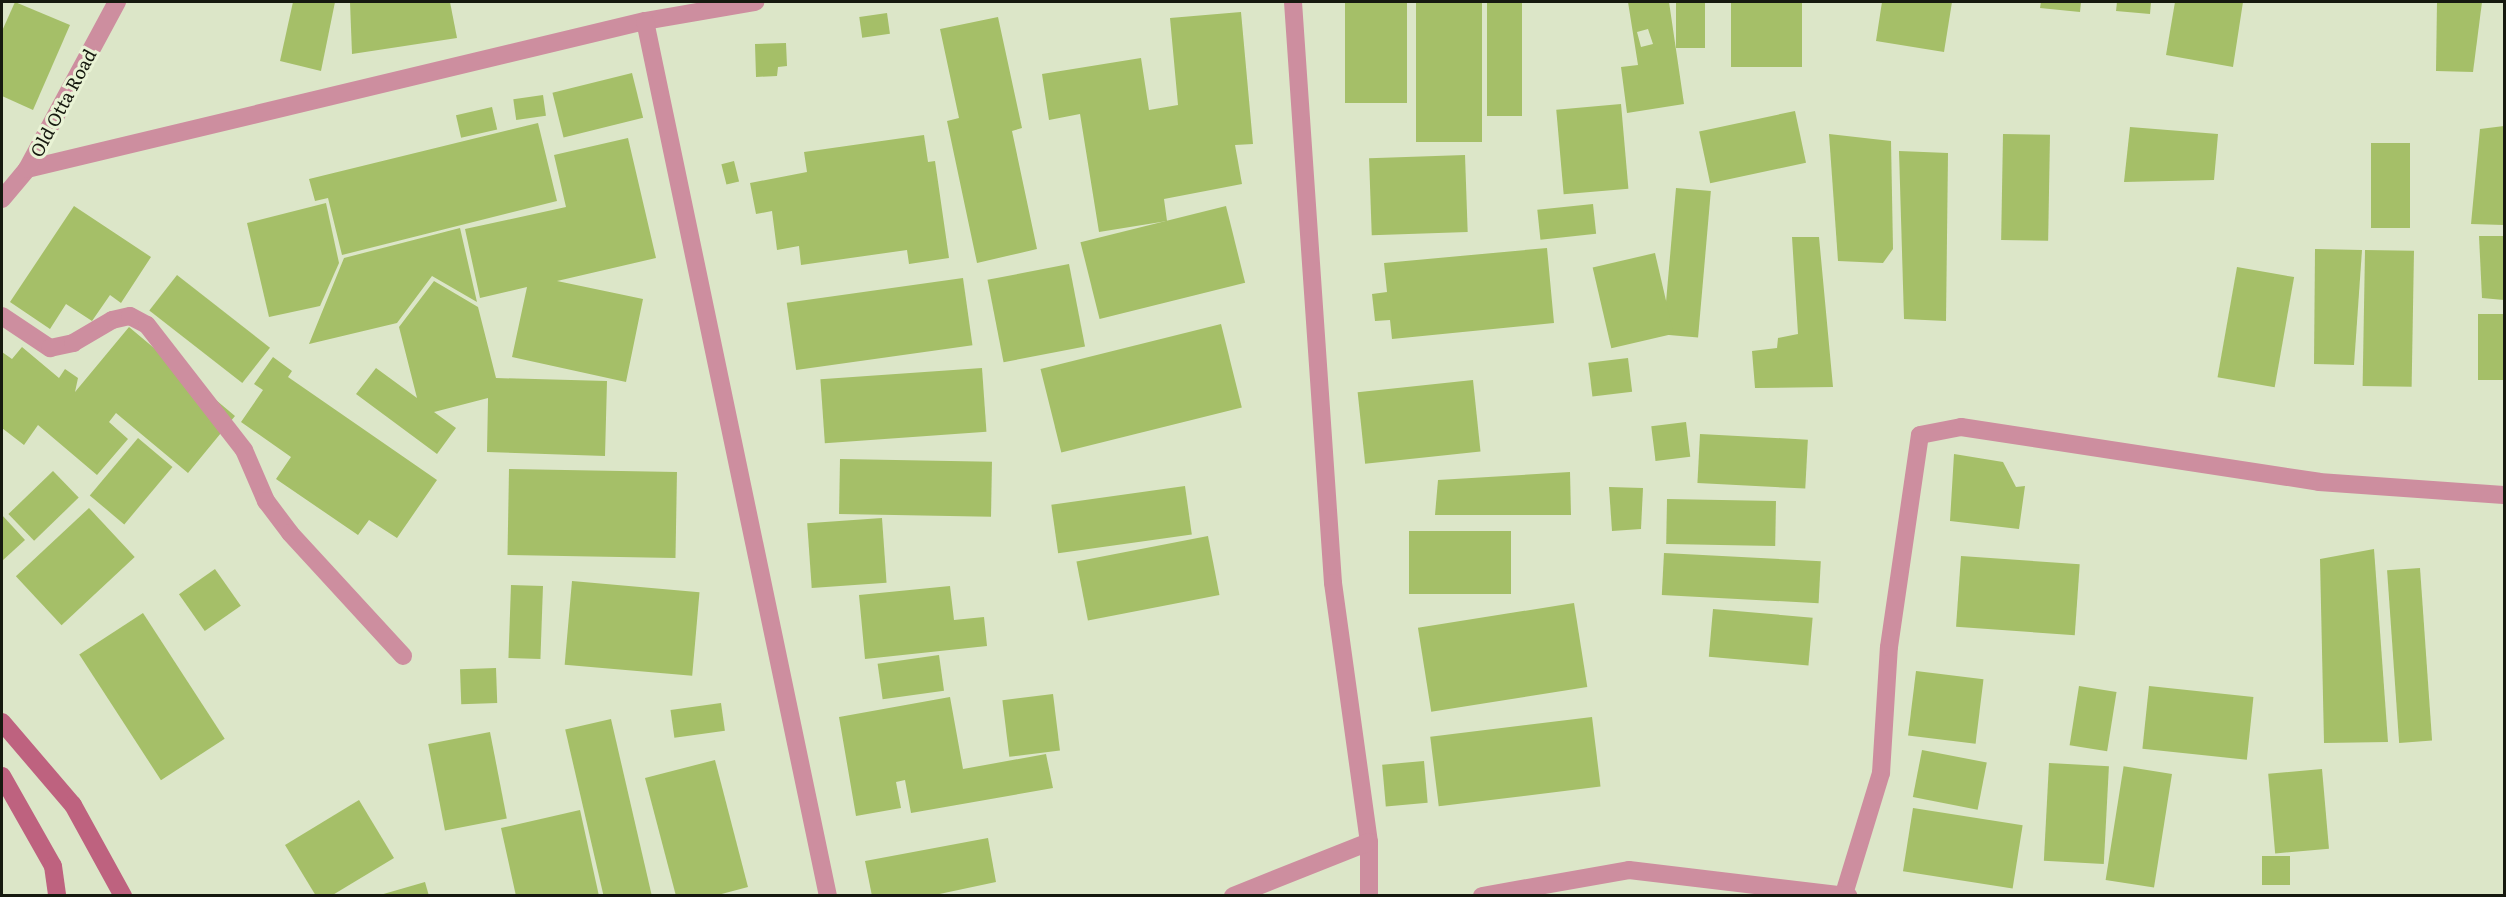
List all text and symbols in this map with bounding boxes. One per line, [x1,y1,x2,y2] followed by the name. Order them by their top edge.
[26,45,100,161] street label: Old Otta Road

